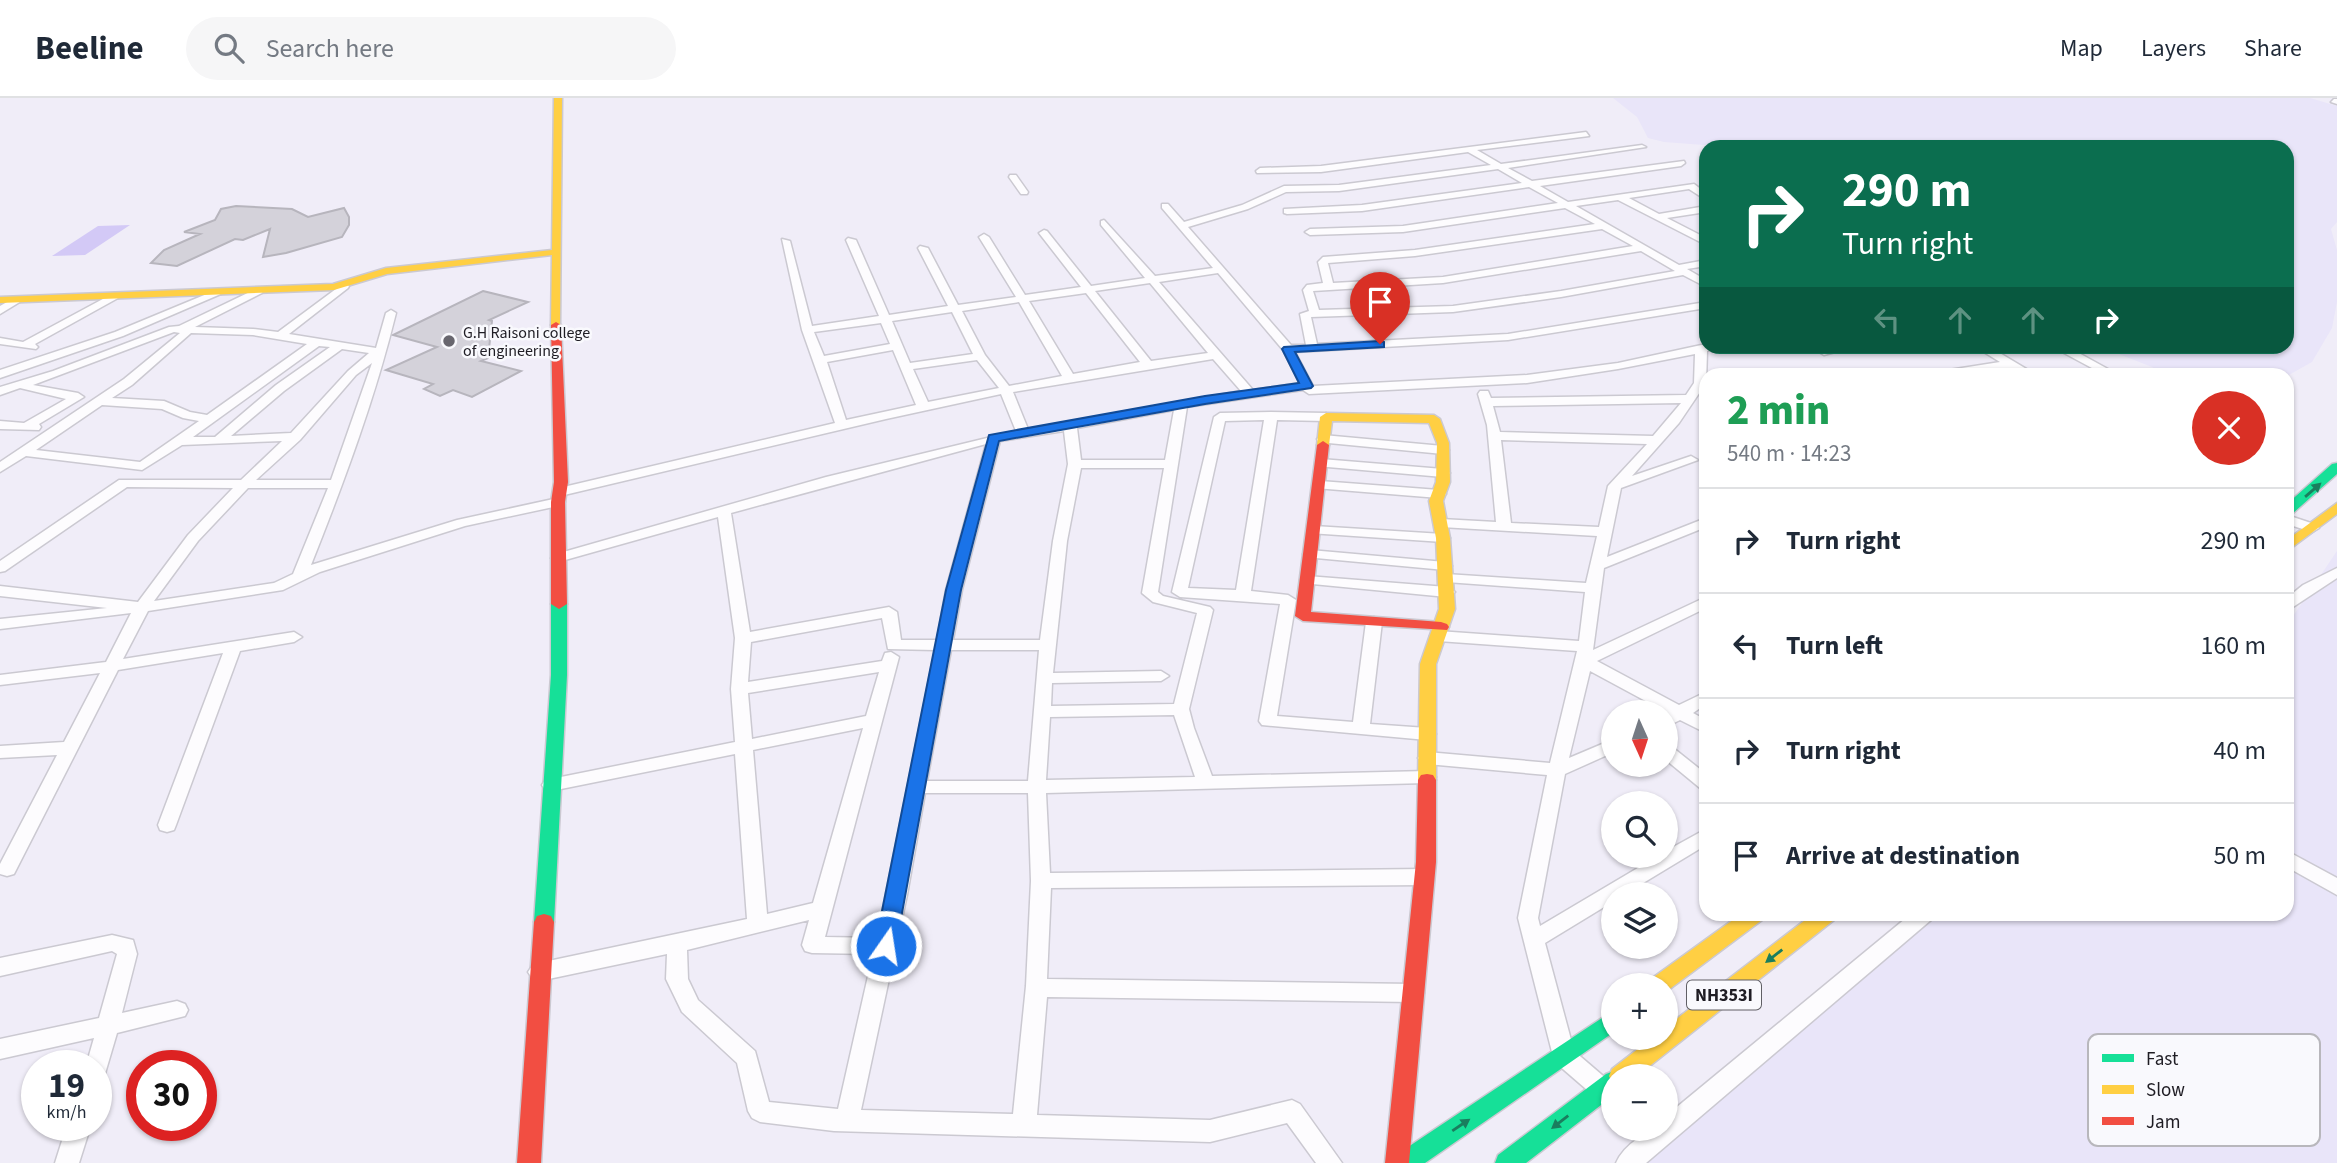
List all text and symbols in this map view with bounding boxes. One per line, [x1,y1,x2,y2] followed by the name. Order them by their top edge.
[186,17,676,80] search box
[35,25,144,72] text: Beeline
[210,29,248,67] icon: search
[266,30,394,67] text: Search here
[2060,31,2103,66] text: Map
[2141,31,2206,66] text: Layers
[2244,31,2302,66] text: Share
[1842,156,1971,226] text: 290 m
[1727,168,1818,259] icon: right
[1842,221,1973,267] text: Turn right
[1350,272,1410,344] pin
[1361,283,1399,321] icon: arrive
[1868,301,1906,339] icon: left
[1941,301,1979,339] icon: ahead
[2014,301,2052,339] icon: ahead
[2087,301,2125,339] icon: right
[463,322,590,362] place label: G.H Raisoni college of engineering
[441,333,457,349] marker: G.H Raisoni college of engineering
[1727,381,1830,441] text: 2 min
[2192,391,2266,465] button: close
[1727,437,1851,470] text: 540 m · 14:23
[2304,482,2322,498] one-way arrow
[1727,522,1765,560] icon: right
[1786,522,1901,559] text: Turn right
[2200,522,2266,559] text: 290 m
[1727,627,1765,665] icon: left
[1786,627,1883,664] text: Turn left
[2200,627,2266,664] text: 160 m
[1601,700,1678,777] north arrow
[1601,700,1678,1141] map controls
[1727,732,1765,770] icon: right
[1786,732,1901,769] text: Turn right
[2213,732,2266,769] text: 40 m
[1601,791,1678,868] button: search
[1727,837,1765,875] icon: arrive
[1786,837,2020,874] text: Arrive at destination
[2213,837,2266,874] text: 50 m
[1601,882,1678,959] button: layers
[849,909,923,983] position arrow
[1765,948,1783,963] one-way arrow
[1601,973,1678,1050] button: +
[1687,980,1761,1010] road number: NH353I
[2088,1034,2320,1146] legend
[2146,1046,2179,1073] text: Fast
[126,1050,217,1141] speed limit sign: 30
[48,1061,85,1111] text: 19
[1601,1064,1678,1141] button: −
[2146,1077,2185,1104] text: Slow
[47,1100,86,1125] text: km/h
[2146,1109,2180,1136] text: Jam
[1552,1115,1570,1130] one-way arrow
[1452,1119,1471,1132] one-way arrow

